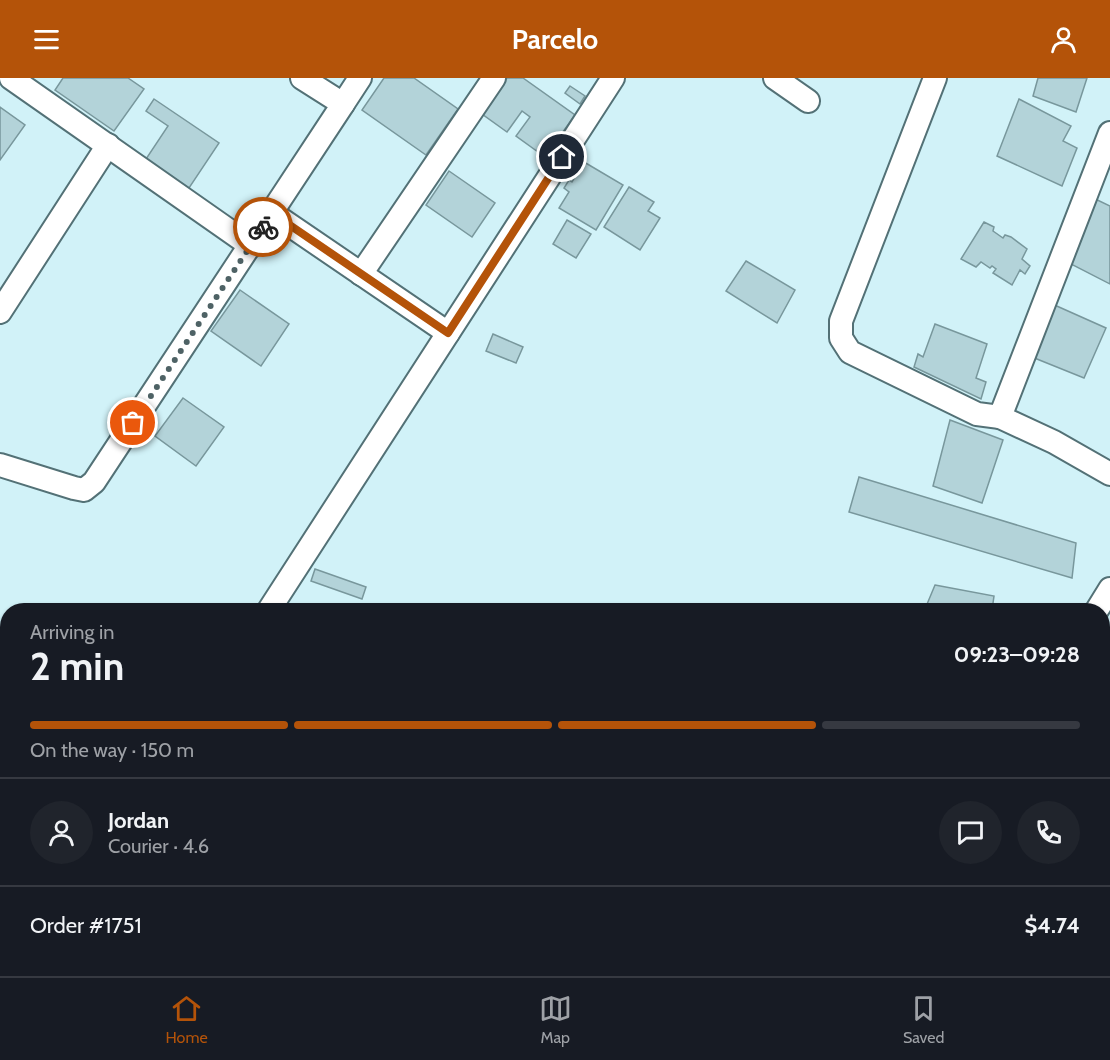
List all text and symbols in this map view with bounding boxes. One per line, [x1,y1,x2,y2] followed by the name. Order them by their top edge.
[30,23,63,56] icon: menu
[512,23,598,56] text: Parcelo
[1047,23,1080,56] icon: person
[536,131,587,182] pin
[545,140,578,173] icon: home
[233,197,293,257] courier
[247,211,280,244] icon: bike
[107,397,158,448] pin
[116,406,149,439] icon: bag
[30,620,114,644] text: Arriving in
[954,641,1080,668] text: 09:23–09:28
[30,642,124,690] text: 2 min
[30,738,194,762] text: On the way · 150 m
[30,801,93,864] button: person
[939,801,1002,864] button: chat
[1017,801,1080,864] button: phone
[108,807,169,834] text: Jordan
[108,834,209,858] text: Courier · 4.6
[30,912,142,939] text: Order #1751
[1025,912,1080,939] text: $4.74
[166,992,208,1047] tab: Home
[539,992,572,1047] tab: Map
[903,992,944,1047] tab: Saved

